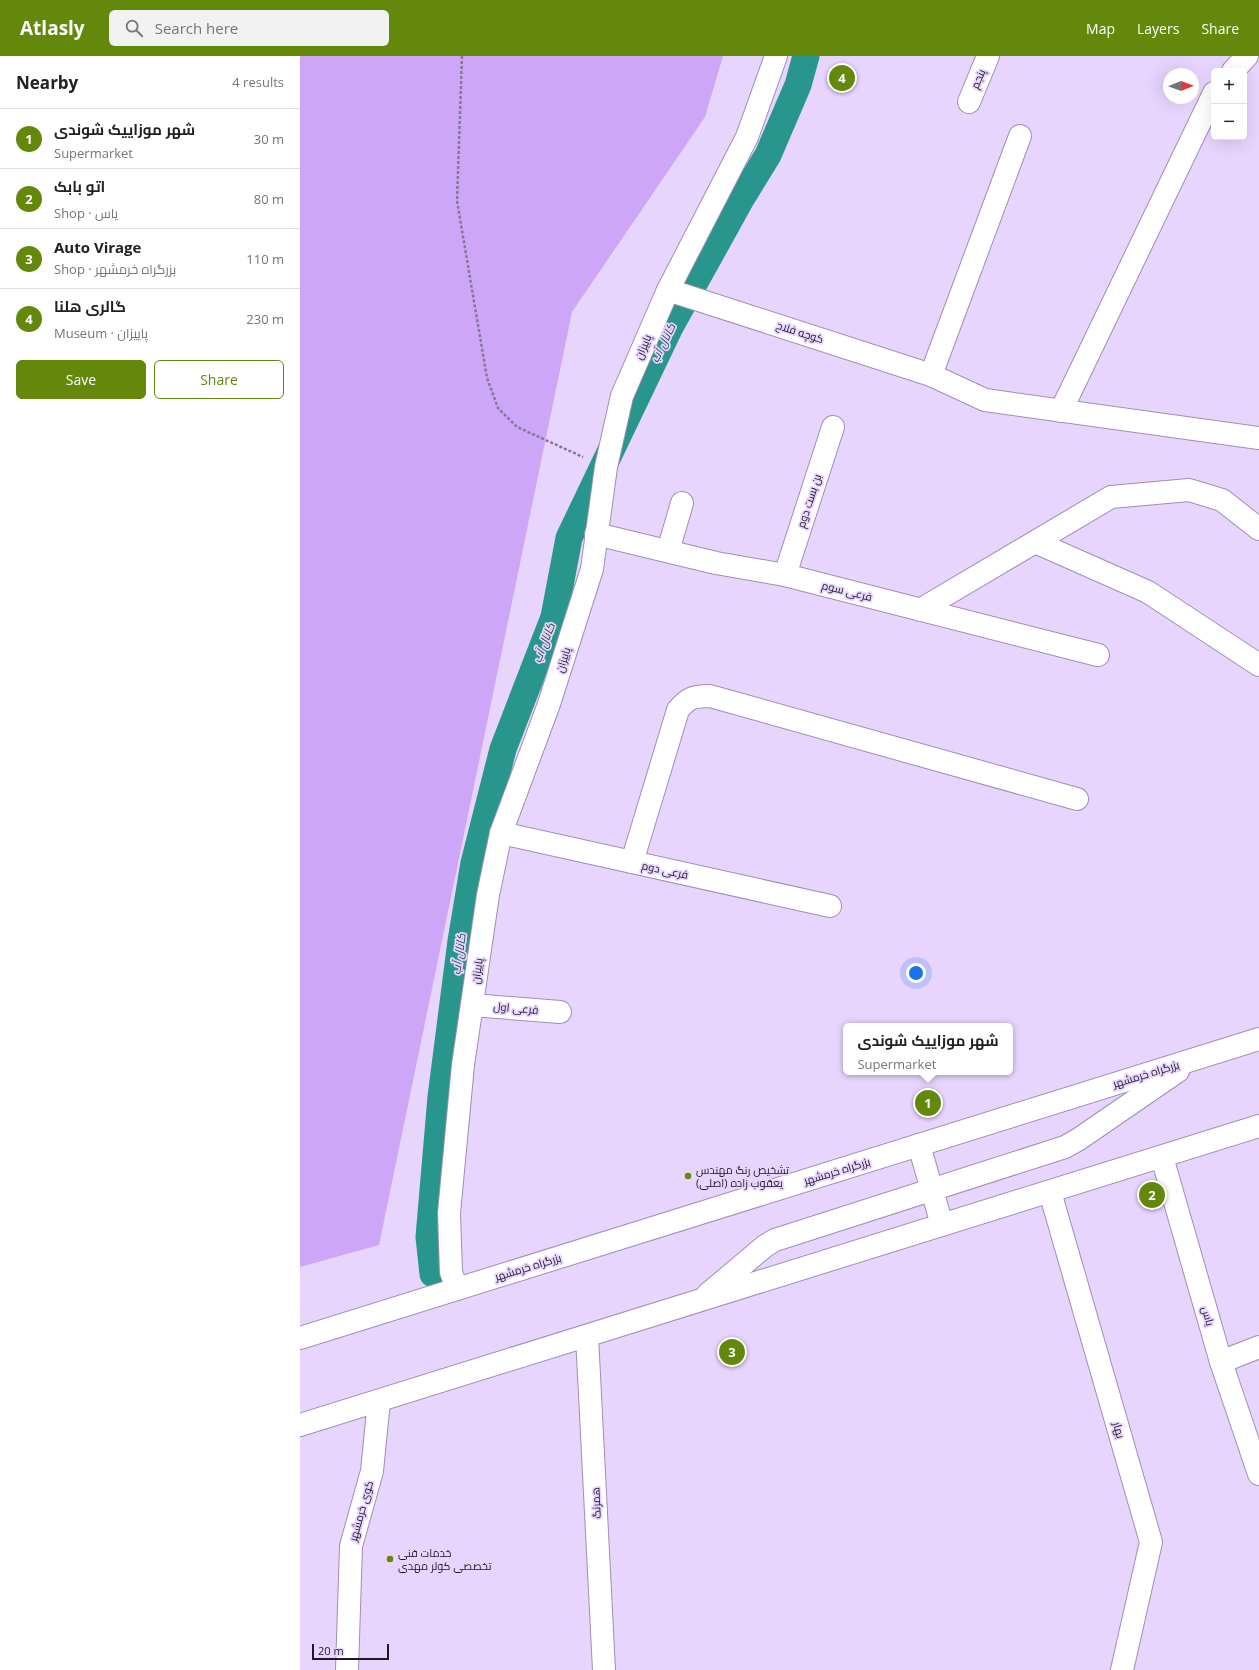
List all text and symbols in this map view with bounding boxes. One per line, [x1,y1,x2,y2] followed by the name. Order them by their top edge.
[109,10,389,46] search box
[20,15,85,41] text: Atlasly
[123,17,145,39] icon: search
[155,18,238,38] text: Search here
[1086,19,1115,38] text: Map
[1137,19,1179,38] text: Layers
[1201,19,1239,38] text: Share
[829,63,855,93] pin: 4
[967,67,989,91] street label: پنجم
[1163,68,1199,104] north arrow
[1211,68,1247,140] map controls
[1211,68,1247,104] button: +
[16,71,78,94] text: Nearby
[232,73,284,91] text: 4 results
[1211,104,1247,140] button: −
[54,119,195,139] text: شهر موزاییک شوندی
[25,130,33,148] text: 1
[254,130,284,148] text: 30 m
[54,144,133,162] text: Supermarket
[54,176,105,196] text: اتو بابک
[25,190,33,208] text: 2
[254,190,284,208] text: 80 m
[54,204,118,222] text: Shop · یاس
[54,237,141,257] text: Auto Virage
[25,250,33,268] text: 3
[246,250,284,268] text: 110 m
[54,260,176,278] text: Shop · بزرگراه خرمشهر
[54,296,126,316] text: گالری هلنا
[25,310,33,328] text: 4
[246,310,284,328] text: 230 m
[774,317,826,347] street label: کوچه فلاح
[646,320,680,365] water label: کانال آب
[54,324,148,342] text: Museum · پاییزان
[631,332,655,362] street label: پاییزان
[16,360,146,399] button: Save
[154,360,284,399] button: Share
[793,472,825,530] street label: بن بست دوم
[820,577,874,605] street label: فرعی سوم
[528,620,559,665] water label: کانال آب
[552,645,574,674] street label: پاییزان
[640,857,690,883] street label: فرعی دوم
[447,932,470,976] water label: کانال آب
[467,957,486,985] street label: پاییزان
[906,963,926,983] your location
[493,998,539,1017] street label: فرعی اول
[843,1023,1013,1075] popup
[857,1030,999,1050] text: شهر موزاییک شوندی
[857,1055,936,1073] text: Supermarket
[1110,1056,1181,1091] street label: بزرگراه خرمشهر
[915,1088,941,1118] pin: 1
[801,1153,872,1188] street label: بزرگراه خرمشهر
[696,1162,789,1190] place label: تشخیص رنگ مهندس یعقوب زاده (اصلی)
[683,1171,693,1181] marker: تشخیص رنگ مهندس یعقوب زاده (اصلی)
[1139,1180,1165,1210] pin: 2
[492,1249,563,1284] street label: بزرگراه خرمشهر
[1199,1304,1218,1327] street label: یاس
[719,1337,745,1367] pin: 3
[1110,1419,1129,1440] street label: بهار
[344,1479,376,1544] street label: کوی خرمشهر
[587,1487,604,1519] street label: همرنگ
[398,1545,491,1573] place label: خدمات فنی تخصصی کولر مهدی
[385,1554,395,1564] marker: خدمات فنی تخصصی کولر مهدی
[312,1642,389,1661] scale bar
[318,1643,344,1658] text: 20 m

